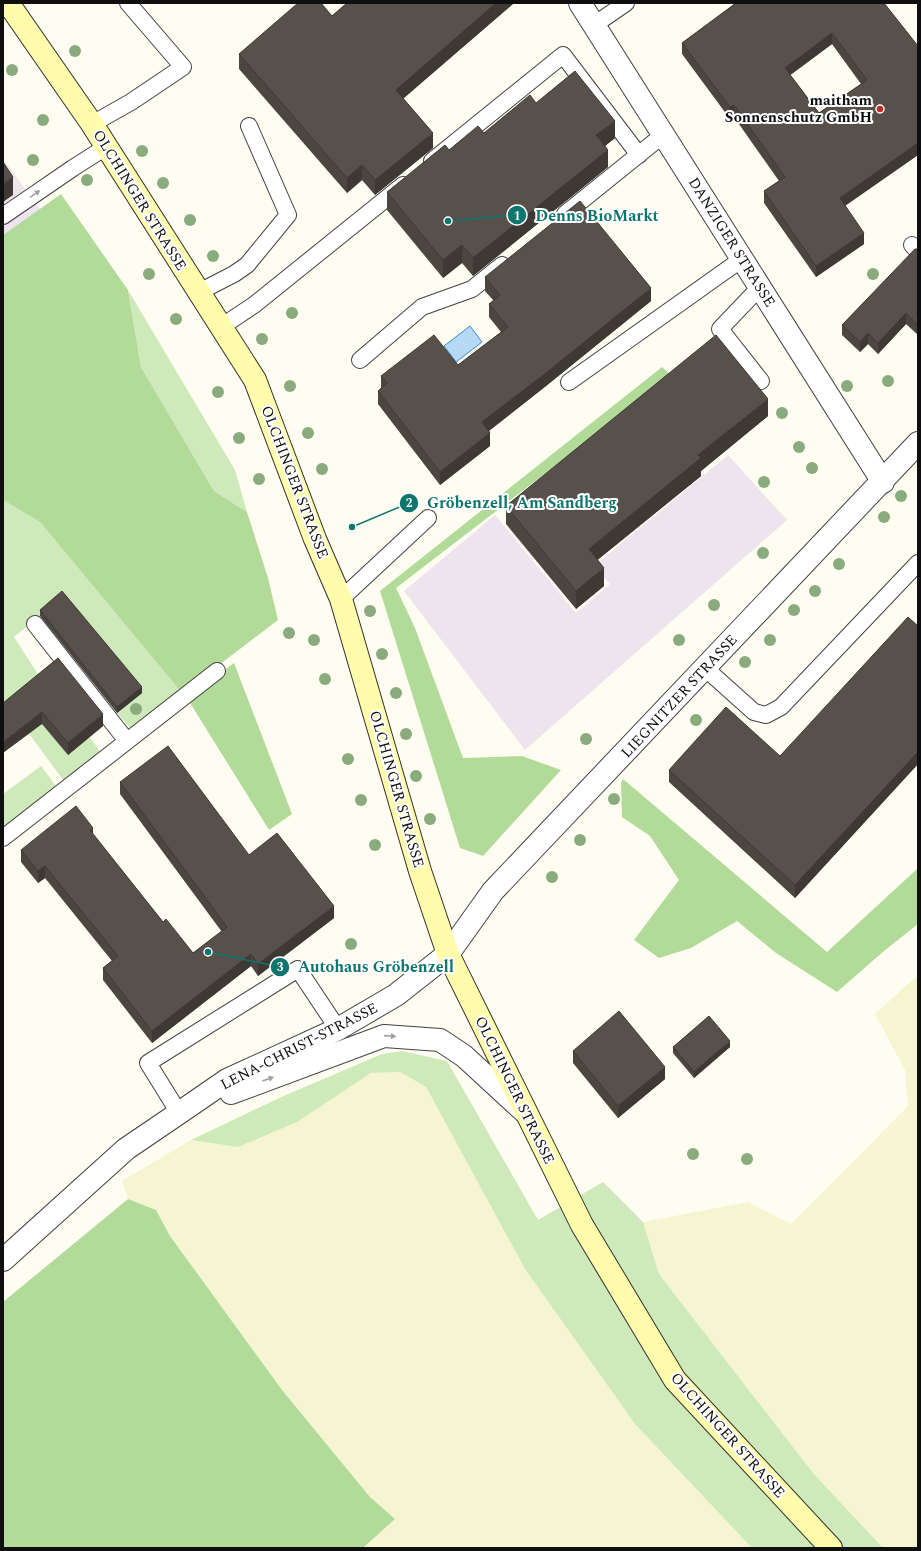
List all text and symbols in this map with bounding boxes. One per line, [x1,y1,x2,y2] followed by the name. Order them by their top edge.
[725,89,872,129] place label: maitham Sonnenschutz GmbH
[875,104,885,114] marker: maitham Sonnenschutz GmbH
[87,125,192,275] street label: OLCHINGER STRASSE
[682,173,781,312] street label: DANZIGER STRASSE
[30,190,40,198] one-way arrow
[507,201,666,229] callout: Denns BioMarkt
[535,204,659,228] text: Denns BioMarkt
[514,207,520,226] text: 1
[255,402,334,562] street label: OLCHINGER STRASSE
[399,489,625,517] callout: Gröbenzell, Am Sandberg
[427,491,617,515] text: Gröbenzell, Am Sandberg
[406,494,413,513] text: 2
[616,629,743,764] street label: LIEGNITZER STRASSE
[363,708,430,870] street label: OLCHINGER STRASSE
[270,953,462,981] callout: Autohaus Gröbenzell
[298,955,454,979] text: Autohaus Gröbenzell
[277,958,284,977] text: 3
[217,997,382,1096] street label: LENA-CHRIST-STRASSE
[469,1012,560,1168] street label: OLCHINGER STRASSE
[384,1033,396,1040] one-way arrow
[262,1075,274,1081] one-way arrow
[665,1367,791,1503] street label: OLCHINGER STRASSE

